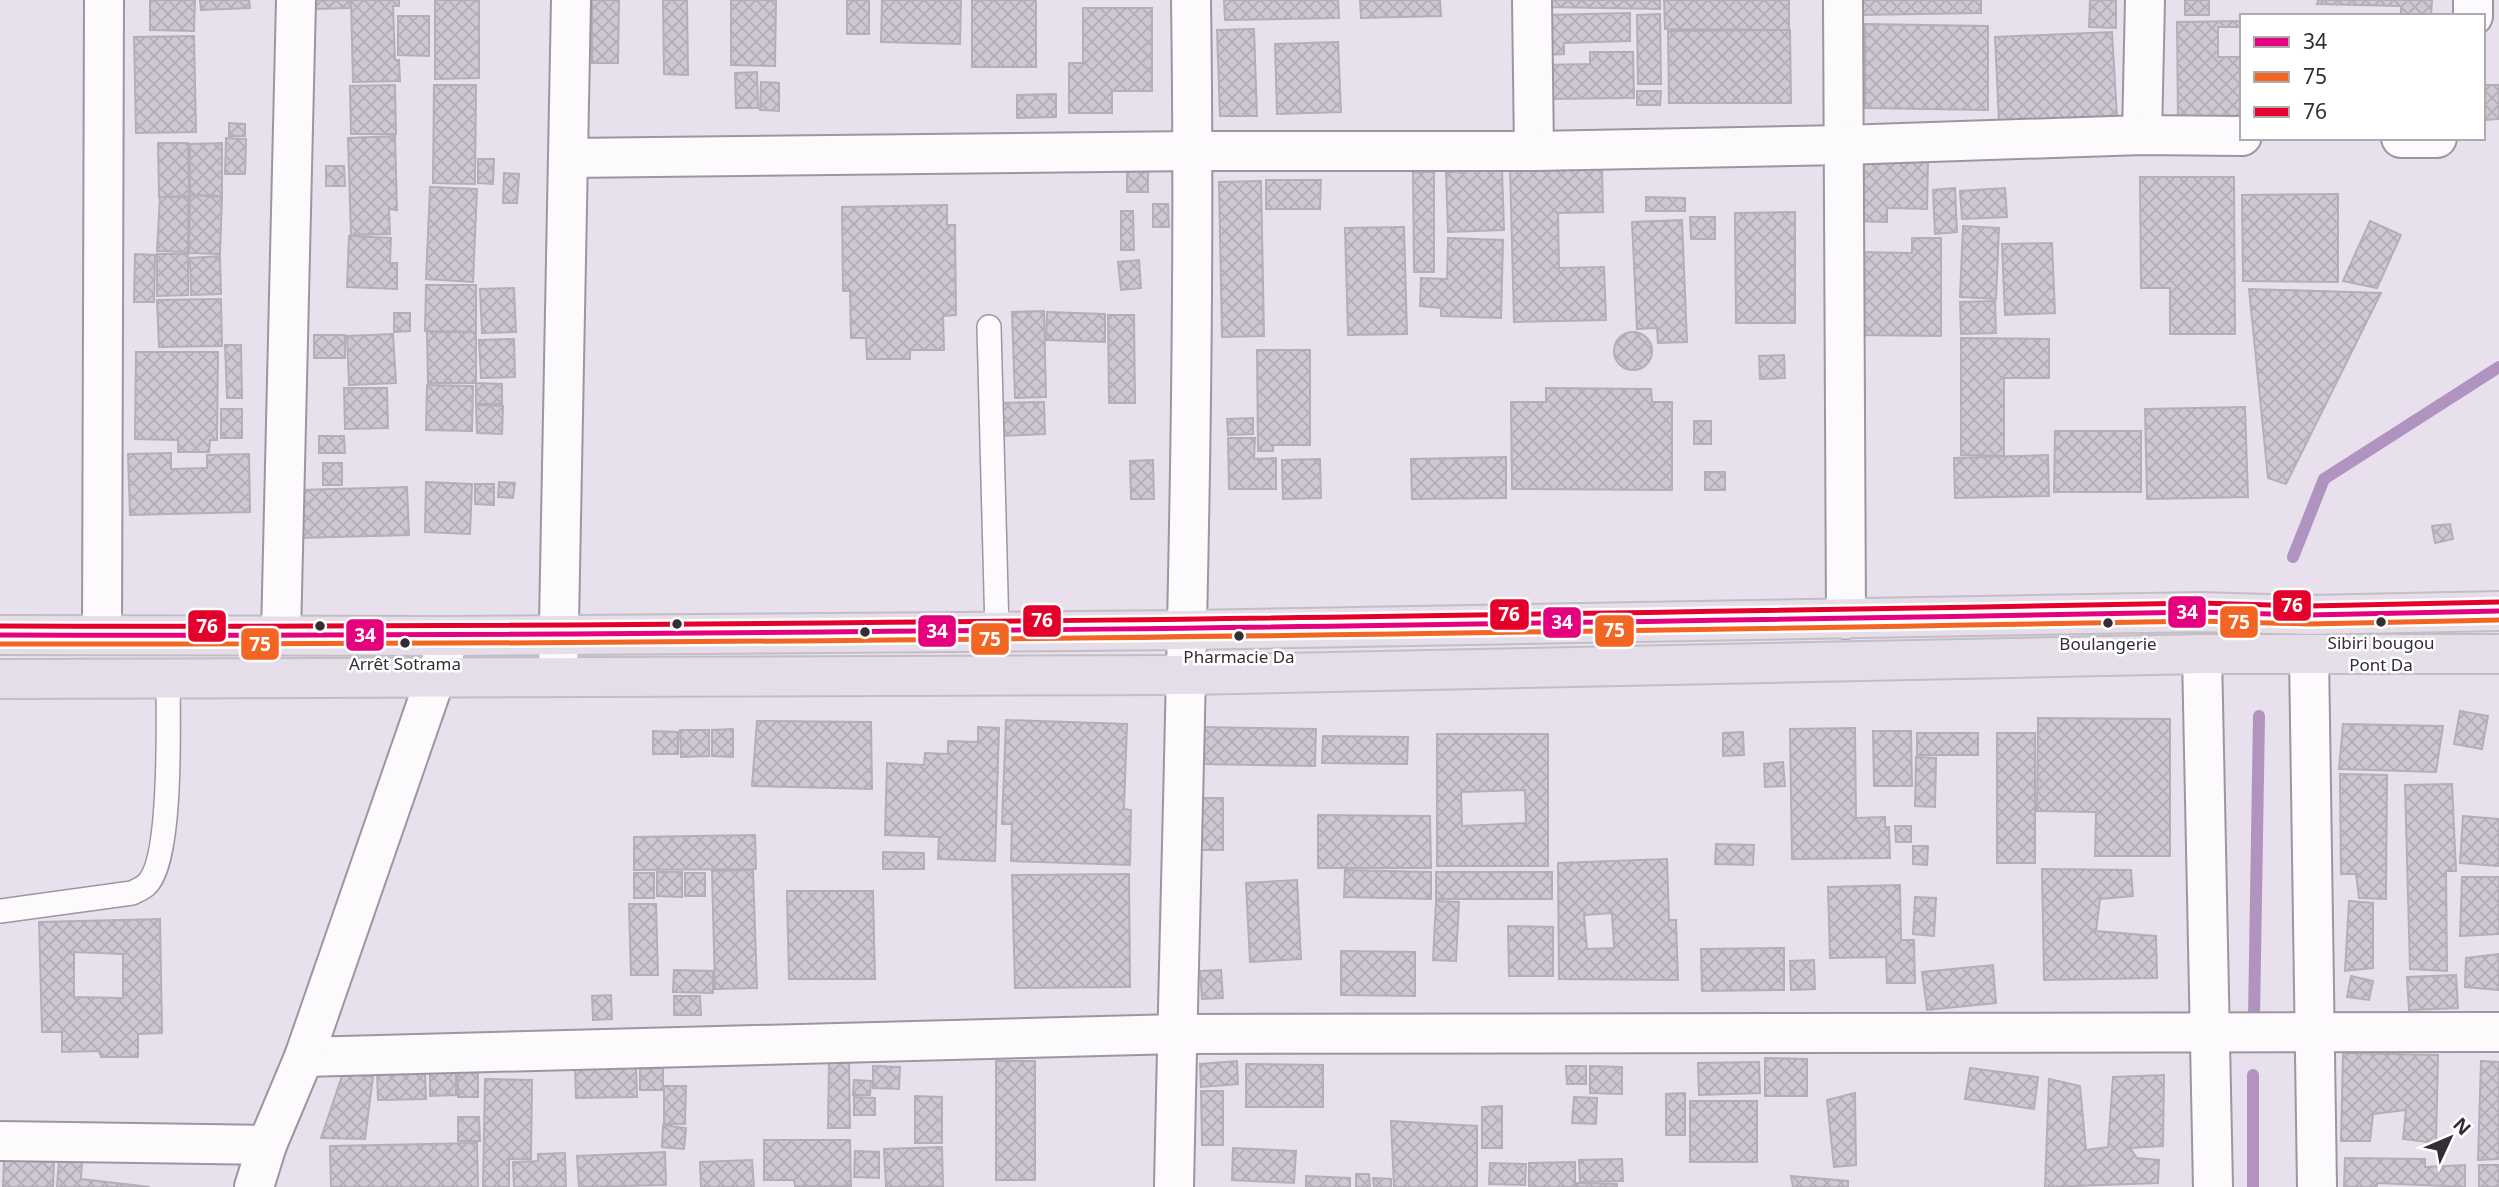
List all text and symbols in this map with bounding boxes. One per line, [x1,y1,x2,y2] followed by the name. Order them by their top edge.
[2240,14,2485,140] legend
[2303,27,2327,55] text: 34
[2303,62,2327,90] text: 75
[2303,97,2327,125] text: 76
[2272,589,2312,622] line badge: 76
[2281,592,2303,618] text: 76
[2167,595,2207,629] line badge: 34
[1489,598,1530,631] line badge: 76
[2176,599,2198,625] text: 34
[1498,601,1520,627] text: 76
[1022,604,1062,638] line badge: 76
[2219,605,2259,639] line badge: 75
[1542,606,1582,639] line badge: 34
[1031,607,1053,633] text: 76
[187,609,227,643] line badge: 76
[1551,609,1573,635] text: 34
[2228,609,2250,635] text: 75
[196,613,218,639] text: 76
[917,614,957,648] line badge: 34
[1594,614,1635,648] line badge: 75
[2374,615,2388,629] marker: Sibiri bougou Pont Da
[2101,616,2115,630] marker: Boulangerie
[670,617,684,631] unlabelled marker
[1603,617,1625,643] text: 75
[345,618,385,652] line badge: 34
[926,618,948,644] text: 34
[313,619,327,633] unlabelled marker
[354,622,376,648] text: 34
[970,622,1010,656] line badge: 75
[858,625,872,639] unlabelled marker
[979,626,1001,652] text: 75
[240,627,280,661] line badge: 75
[1232,629,1246,643] marker: Pharmacie Da
[249,631,271,657] text: 75
[2328,631,2434,676] place label: Sibiri bougou Pont Da
[2059,632,2157,655] place label: Boulangerie
[398,636,412,650] marker: Arrêt Sotrama
[1183,645,1295,668] place label: Pharmacie Da
[349,652,461,675] place label: Arrêt Sotrama
[2415,1103,2485,1173] north arrow
[2448,1112,2477,1141] text: N

